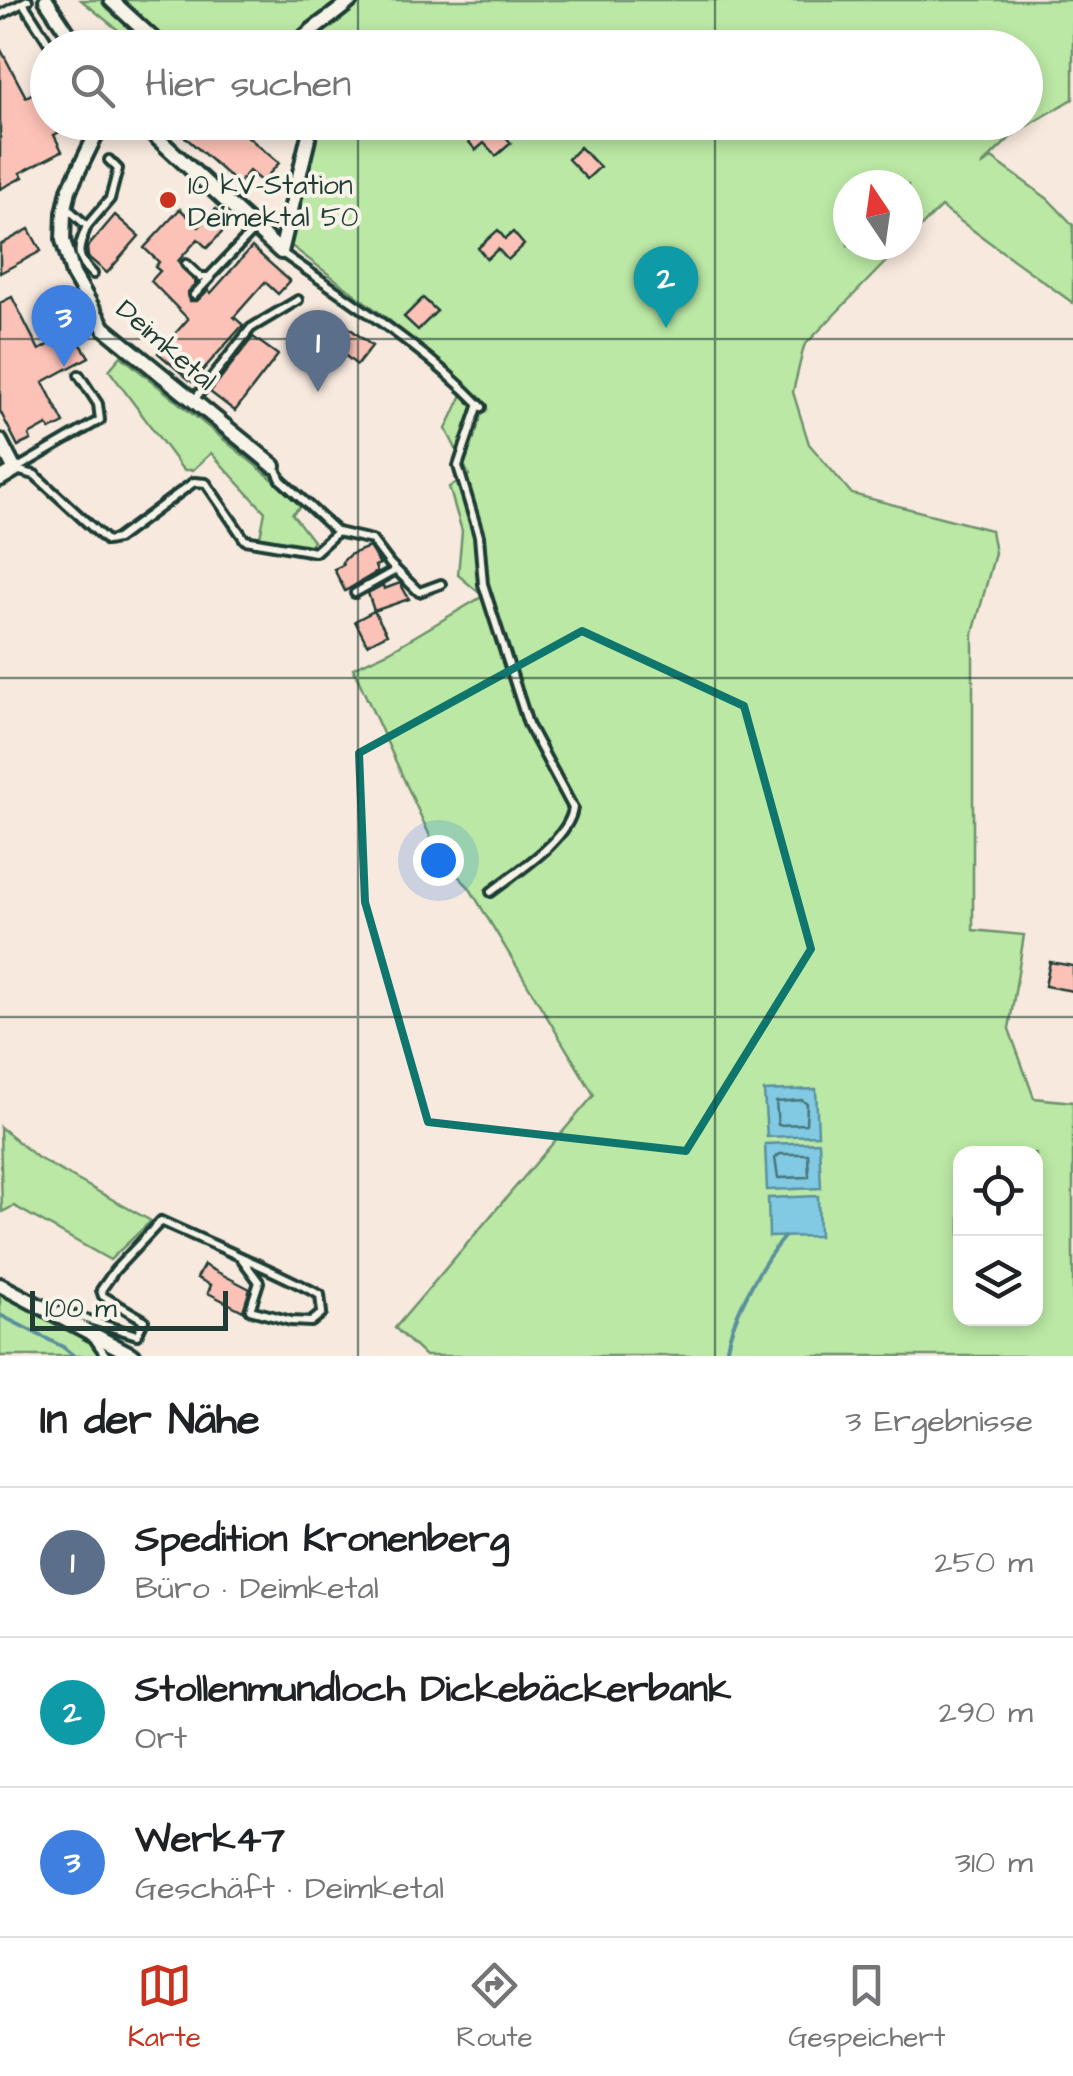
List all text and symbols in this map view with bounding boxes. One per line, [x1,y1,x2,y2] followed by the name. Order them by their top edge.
[30,30,1043,140] search box
[65,58,120,113] icon: search
[145,59,351,111] text: Hier suchen
[188,166,358,237] place label: 10 kV-Station Deimektal 50
[833,170,923,260] north arrow
[157,189,179,211] marker: 10 kV-Station Deimektal 50
[634,245,698,328] pin: 2
[32,284,96,367] pin: 3
[107,291,225,400] street label: Deimketal
[286,310,350,392] pin: 1
[413,835,464,886] your location
[953,1146,1043,1326] map controls
[953,1146,1043,1236] button: locate
[953,1236,1043,1326] button: layers
[30,1286,228,1330] scale bar
[45,1289,117,1328] text: 100 m
[40,1392,260,1450] text: In der Nähe
[845,1399,1033,1444] text: 3 Ergebnisse
[135,1514,509,1566] text: Spedition Kronenberg
[70,1540,75,1585] text: 1
[934,1540,1033,1585] text: 250 m
[135,1566,379,1611] text: Büro · Deimketal
[135,1664,731,1716] text: Stollenmundloch Dickebäckerbank
[63,1690,82,1735] text: 2
[939,1690,1033,1735] text: 290 m
[135,1716,187,1761] text: Ort
[135,1814,285,1866] text: Werk47
[64,1840,81,1885] text: 3
[955,1840,1033,1885] text: 310 m
[135,1866,444,1911] text: Geschäft · Deimketal
[128,1958,201,2057] tab: Karte
[456,1958,533,2057] tab: Route
[788,1958,945,2057] tab: Gespeichert

